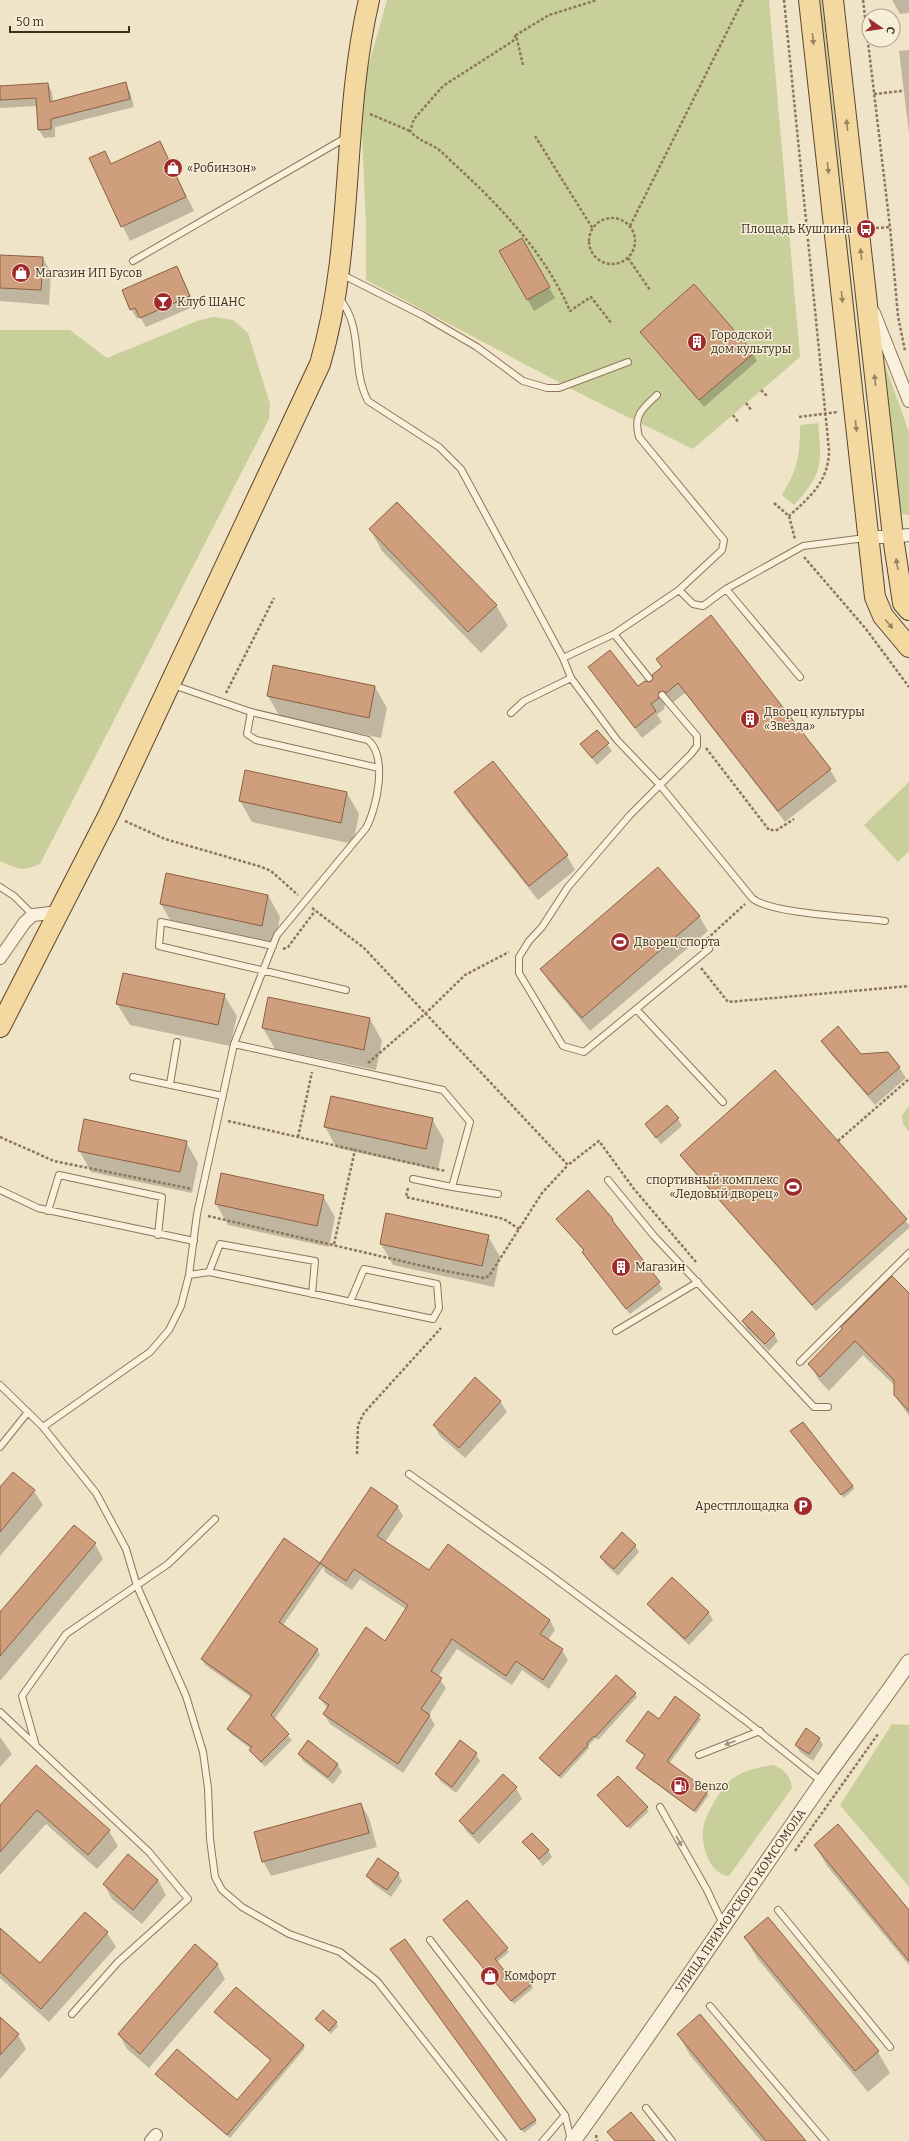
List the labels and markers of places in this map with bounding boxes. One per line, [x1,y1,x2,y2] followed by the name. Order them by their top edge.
[162,157,184,179] shop icon: «Робинзон»
[187,161,256,175] place label: «Робинзон»
[855,218,877,240] bus stop icon: Площадь Кушлина
[741,222,852,236] place label: Площадь Кушлина
[10,262,32,284] shop icon: Магазин ИП Бусов
[35,266,142,280] place label: Магазин ИП Бусов
[152,291,174,313] bar icon: Клуб ШАНС
[177,295,246,309] place label: Клуб ШАНС
[711,328,792,356] place label: Городской дом культуры
[686,331,708,353] building icon: Городской дом культуры
[764,705,865,733] place label: Дворец культуры «Звезда»
[739,708,761,730] building icon: Дворец культуры «Звезда»
[609,931,631,953] sports icon: Дворец спорта
[634,935,720,949] place label: Дворец спорта
[646,1173,779,1201] place label: спортивный комплекс «Ледовый дворец»
[782,1176,804,1198] sports icon: спортивный комплекс «Ледовый дворец»
[610,1256,632,1278] building icon: Магазин
[635,1260,686,1274] place label: Магазин
[792,1495,814,1517] parking icon: Арестплощадка
[695,1499,789,1513] place label: Арестплощадка
[669,1775,691,1797] fuel station icon: Benzo
[694,1779,729,1793] place label: Benzo
[479,1965,501,1987] shop icon: Комфорт
[504,1969,556,1983] place label: Комфорт

